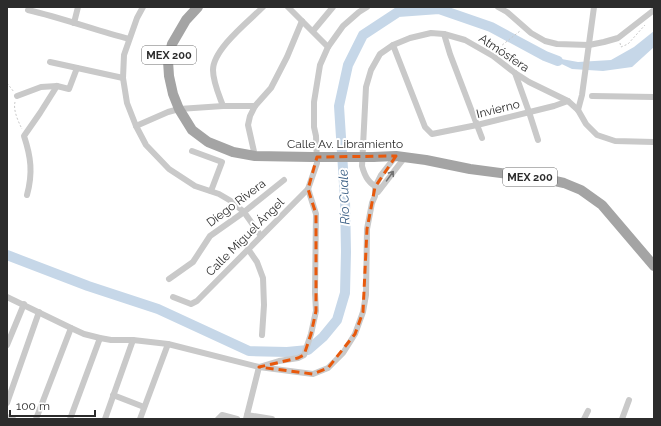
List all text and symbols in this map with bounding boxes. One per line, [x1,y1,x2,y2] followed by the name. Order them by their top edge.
[476,31,532,75] street label: Atmósfera
[142,46,196,64] road number: MEX 200
[475,97,521,121] street label: Invierno
[287,137,403,151] street label: Calle Av. Libramiento
[503,168,557,186] road number: MEX 200
[336,169,352,225] water label: Río Cuale
[385,171,394,182] one-way arrow
[204,176,268,230] street label: Diego Rivera
[203,195,287,279] street label: Calle Miguel Ángel
[10,392,95,418] scale bar
[16,399,50,413] text: 100 m

